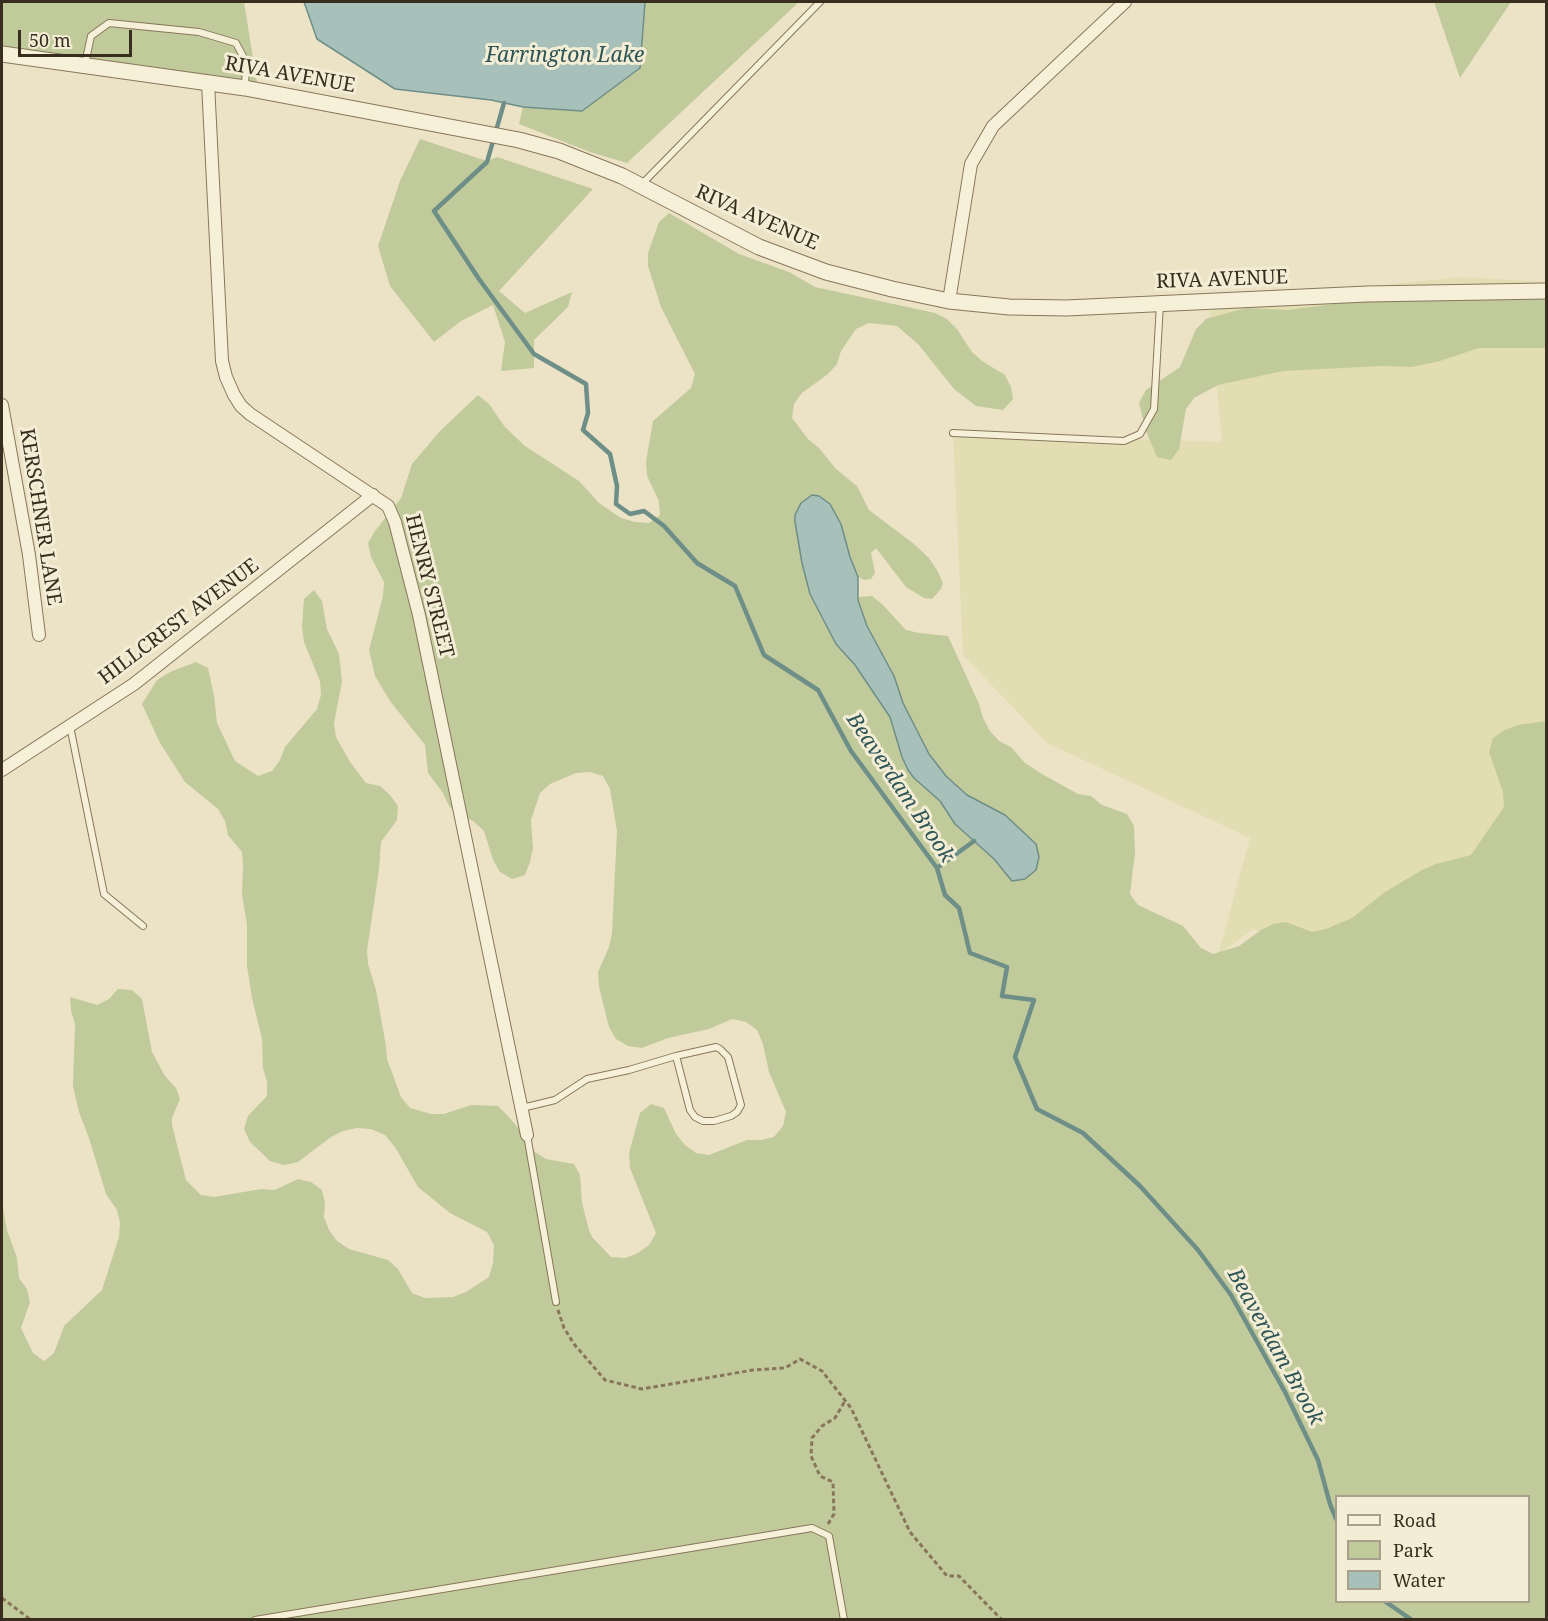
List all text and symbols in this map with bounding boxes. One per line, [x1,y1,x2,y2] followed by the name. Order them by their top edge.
[21,18,135,56] scale bar
[29,28,71,52] text: 50 m
[486,43,644,69] water label: Farrington Lake
[223,52,357,98] street label: RIVA AVENUE
[692,180,822,256] street label: RIVA AVENUE
[1156,266,1288,294] street label: RIVA AVENUE
[14,427,66,607] street label: KERSCHNER LANE
[400,512,458,660] street label: HENRY STREET
[94,554,264,690] street label: HILLCREST AVENUE
[841,708,959,868] water label: Beaverdam Brook
[1222,1264,1328,1430] water label: Beaverdam Brook
[1335,1495,1530,1603] legend
[1393,1508,1436,1532] text: Road
[1393,1538,1433,1562] text: Park
[1393,1568,1445,1592] text: Water

